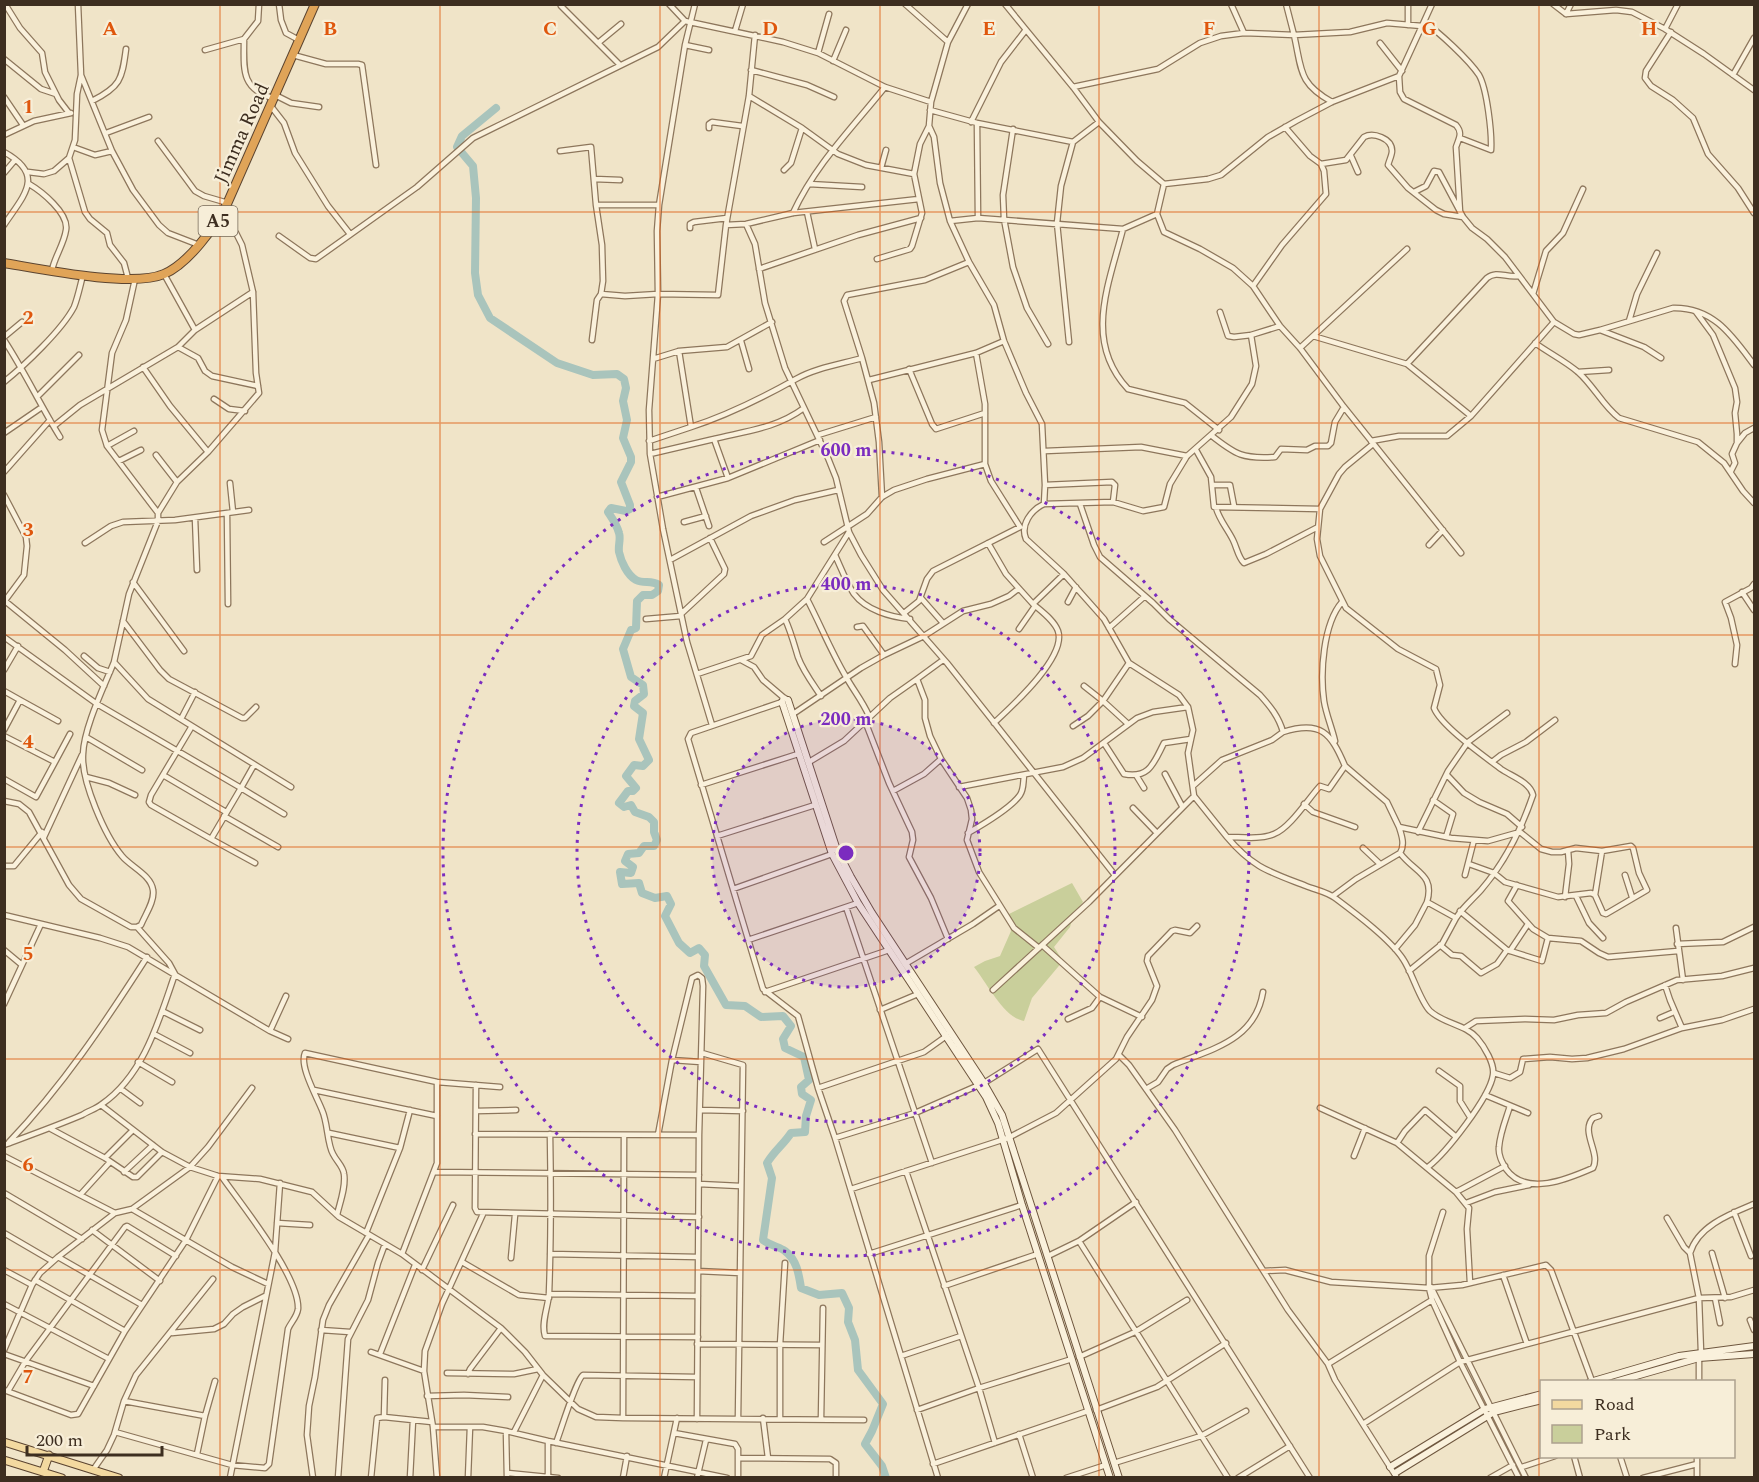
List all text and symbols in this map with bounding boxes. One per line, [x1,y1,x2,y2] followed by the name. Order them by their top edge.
[102,14,118,44] text: A
[323,14,337,44] text: B
[543,14,557,44] text: C
[762,14,778,44] text: D
[982,14,996,44] text: E
[1203,14,1215,44] text: F
[1421,14,1437,44] text: G
[1641,14,1657,44] text: H
[206,78,278,189] street label: Jimma Road
[22,92,34,122] text: 1
[198,206,238,236] road number: A5
[22,303,34,333] text: 2
[820,437,872,464] text: 600 m
[22,515,34,545] text: 3
[820,571,872,598] text: 400 m
[820,706,872,733] text: 200 m
[22,727,34,757] text: 4
[836,843,856,863] centre of rings
[22,939,34,969] text: 5
[22,1150,34,1180] text: 6
[22,1362,34,1392] text: 7
[1540,1380,1735,1458] legend
[1594,1391,1635,1418] text: Road
[27,1419,162,1457] scale bar
[1594,1421,1631,1448] text: Park
[36,1427,83,1454] text: 200 m

